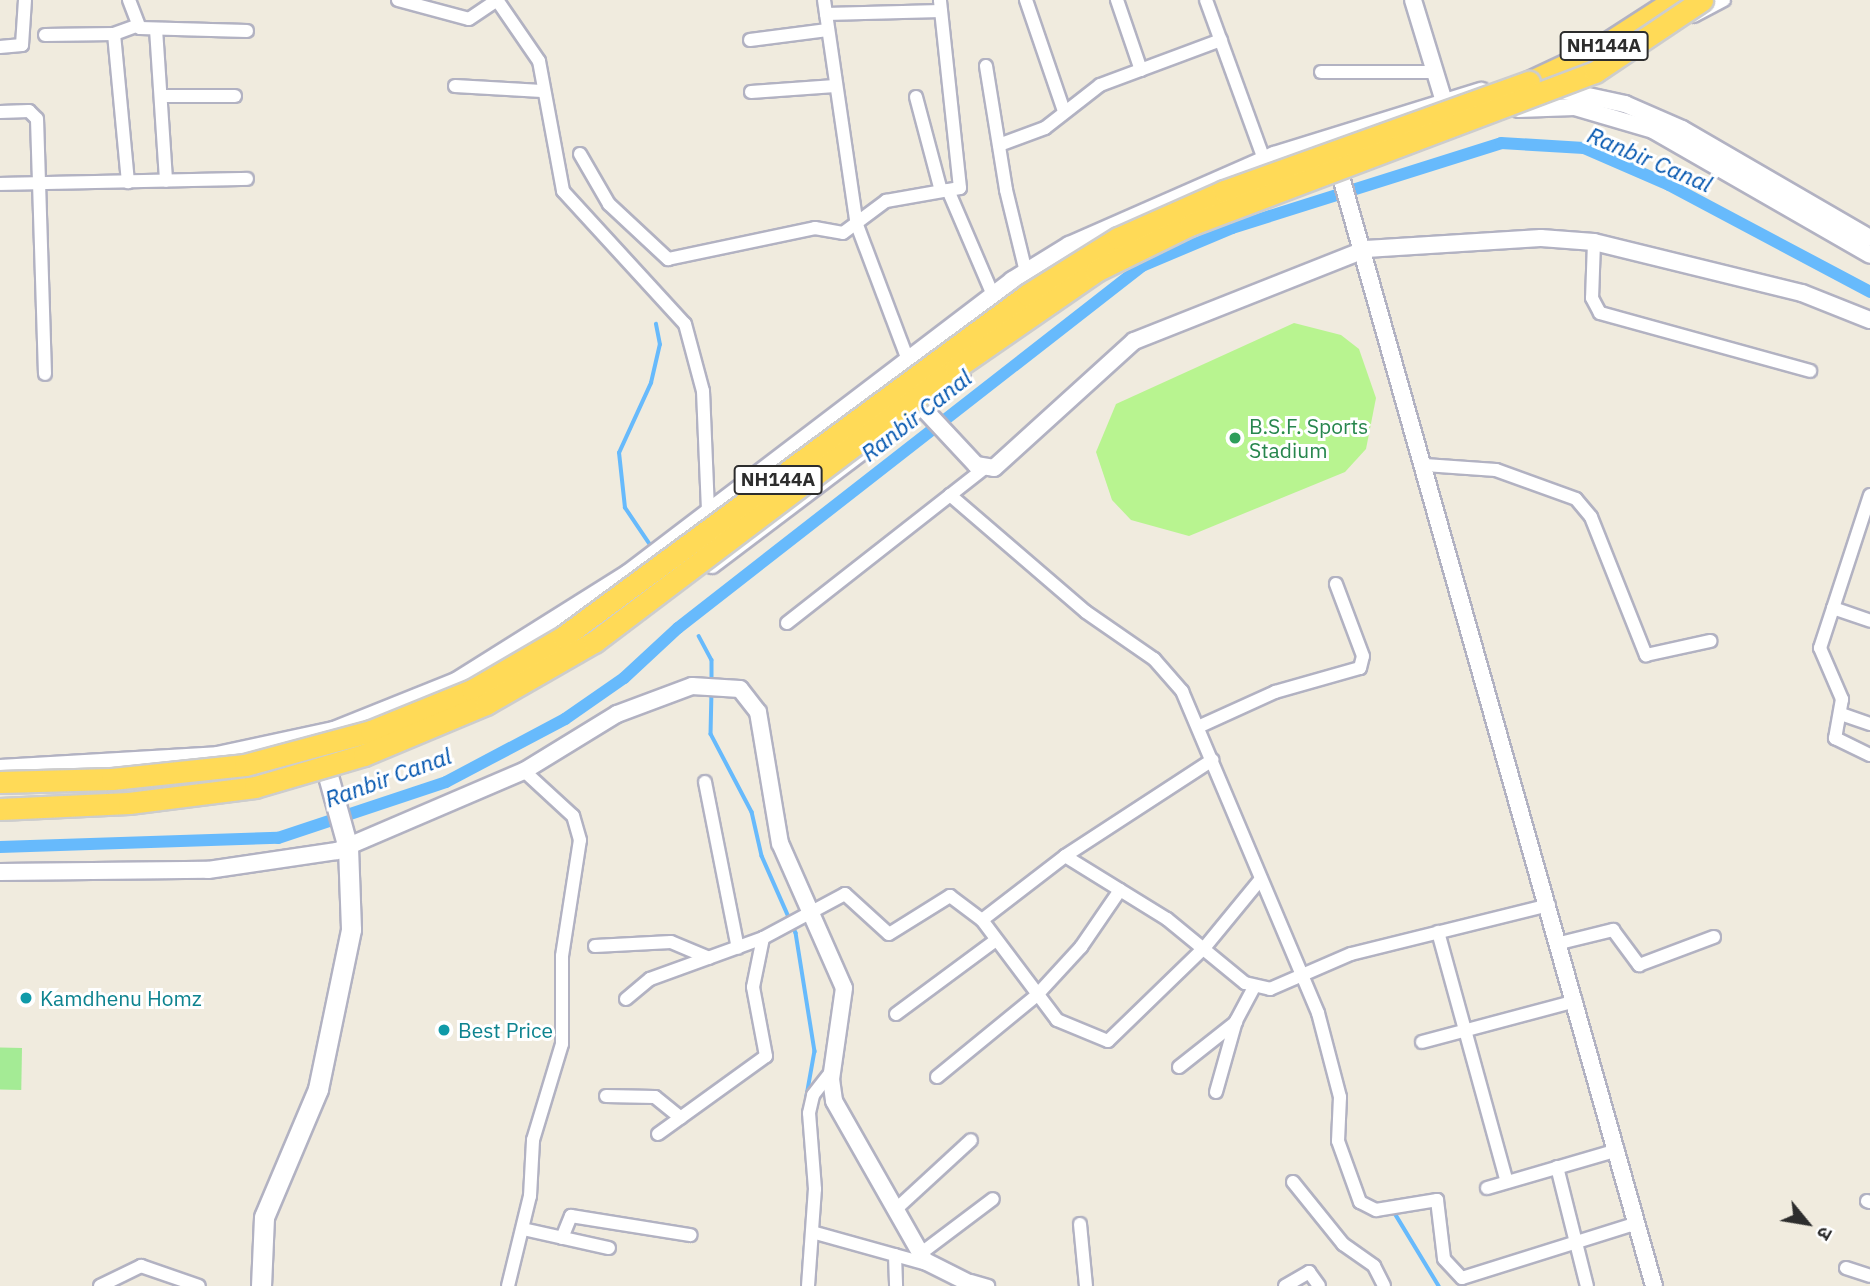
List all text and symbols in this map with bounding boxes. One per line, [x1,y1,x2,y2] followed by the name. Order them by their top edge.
[1558,30,1650,61] road number: NH144A
[1584,120,1716,198] water label: Ranbir Canal
[855,363,977,467] water label: Ranbir Canal
[1249,413,1368,463] place label: B.S.F. Sports Stadium
[1227,430,1243,446] marker: B.S.F. Sports Stadium
[732,464,824,495] road number: NH144A
[321,741,455,813] water label: Ranbir Canal
[40,985,202,1011] place label: Kamdhenu Homz
[18,990,34,1006] marker: Kamdhenu Homz
[458,1017,553,1043] place label: Best Price
[436,1022,452,1038] marker: Best Price
[1772,1188,1842,1258] north arrow
[1812,1223,1838,1244] text: उ

